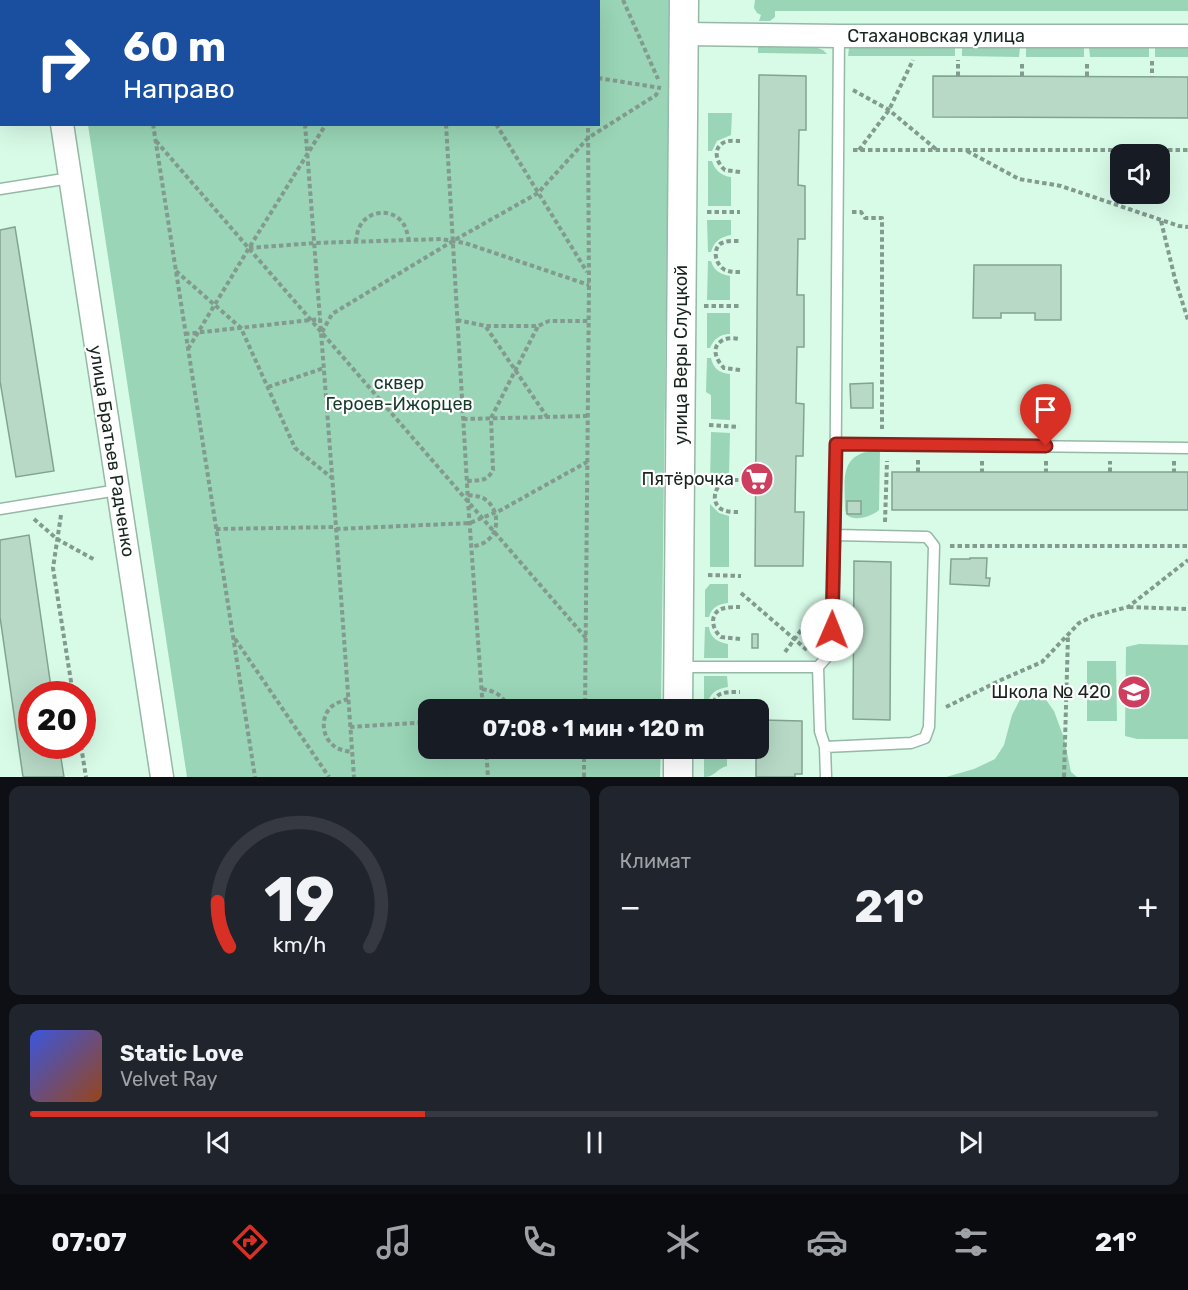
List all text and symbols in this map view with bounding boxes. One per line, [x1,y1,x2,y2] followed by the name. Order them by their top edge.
[123,22,226,72] text: 60 m
[24,24,102,102] icon: right
[847,25,1025,47] street label: Стахановская улица
[123,73,235,105] text: Направо
[1110,144,1170,204] map controls
[1110,144,1170,204] button: sound
[670,265,692,445] street label: улица Веры Слуцкой
[84,344,140,558] street label: улица Братьев Радченко
[325,372,473,415] park label: сквер Героев-Ижорцев
[1020,384,1071,446] pin
[1029,393,1062,426] icon: arrive
[739,461,775,497] supermarket icon: Пятёрочка
[641,468,734,490] place label: Пятёрочка
[800,598,864,662] position arrow
[1116,674,1152,710] school or university icon: Школа № 420
[18,681,96,759] speed limit sign: 20
[991,681,1111,703] place label: Школа № 420
[483,715,704,742] text: 07:08 · 1 мин · 120 m
[620,849,691,873] text: Климат
[264,863,335,937] text: 19
[854,880,924,933] text: 21°
[620,887,641,926] text: −
[1137,887,1158,926] text: +
[272,933,326,958] text: km/h
[120,1040,244,1067] text: Static Love
[120,1067,218,1091] text: Velvet Ray
[202,1126,235,1159] icon: previous
[578,1126,611,1159] icon: pause
[954,1126,987,1159] icon: next
[229,1221,271,1263] icon: directions
[373,1221,415,1263] icon: music
[518,1221,560,1263] icon: phone
[662,1221,704,1263] icon: climate
[806,1221,848,1263] icon: car
[950,1221,992,1263] icon: filters
[51,1226,127,1258] text: 07:07
[1095,1226,1137,1258] text: 21°

